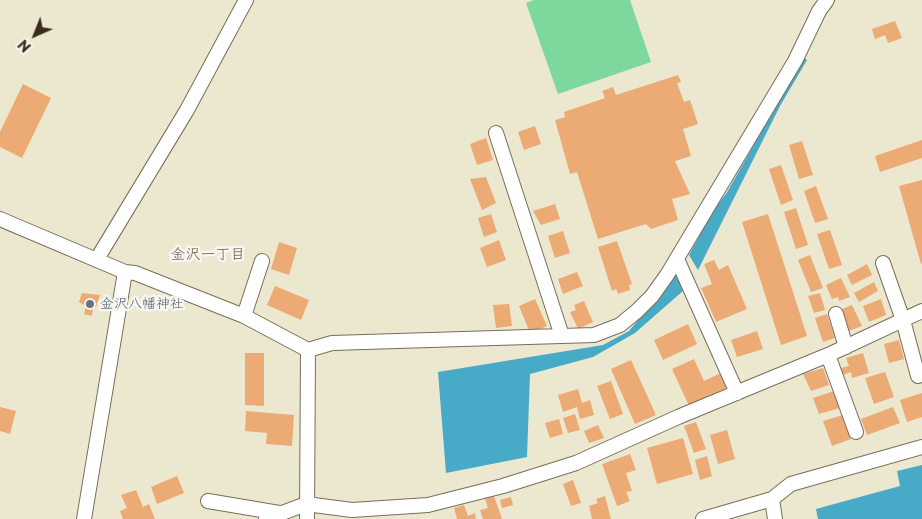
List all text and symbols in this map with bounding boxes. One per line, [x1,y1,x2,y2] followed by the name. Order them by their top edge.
[10,10,60,60] north arrow
[13,35,36,58] text: N
[171,246,245,264] district label: 金沢一丁目
[100,296,184,312] place label: 金沢八幡神社
[84,298,96,310] marker: 金沢八幡神社

